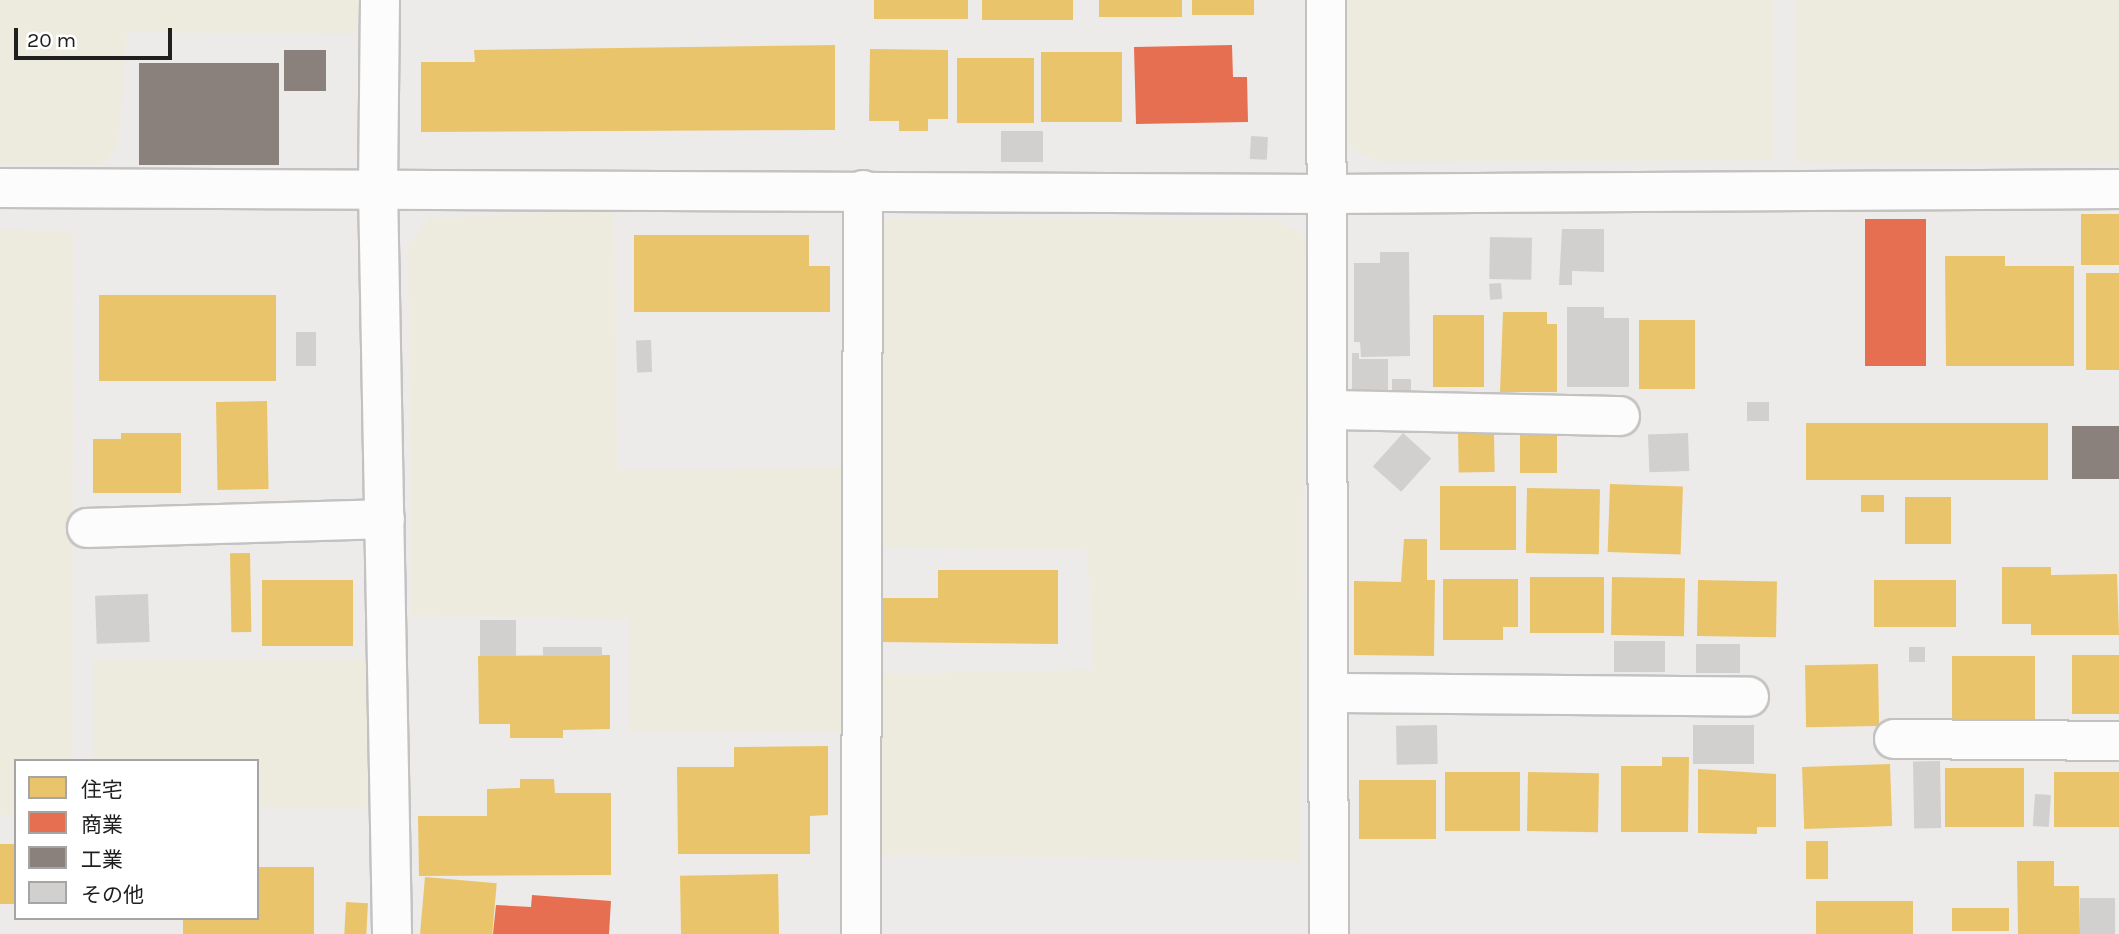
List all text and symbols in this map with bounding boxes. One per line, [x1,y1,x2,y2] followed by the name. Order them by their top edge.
[18,14,175,58] scale bar
[27,28,76,52] text: 20 m
[14,759,259,920] legend
[81,778,123,802] text: 住宅
[81,813,123,837] text: 商業
[81,848,123,872] text: 工業
[81,883,144,907] text: その他

